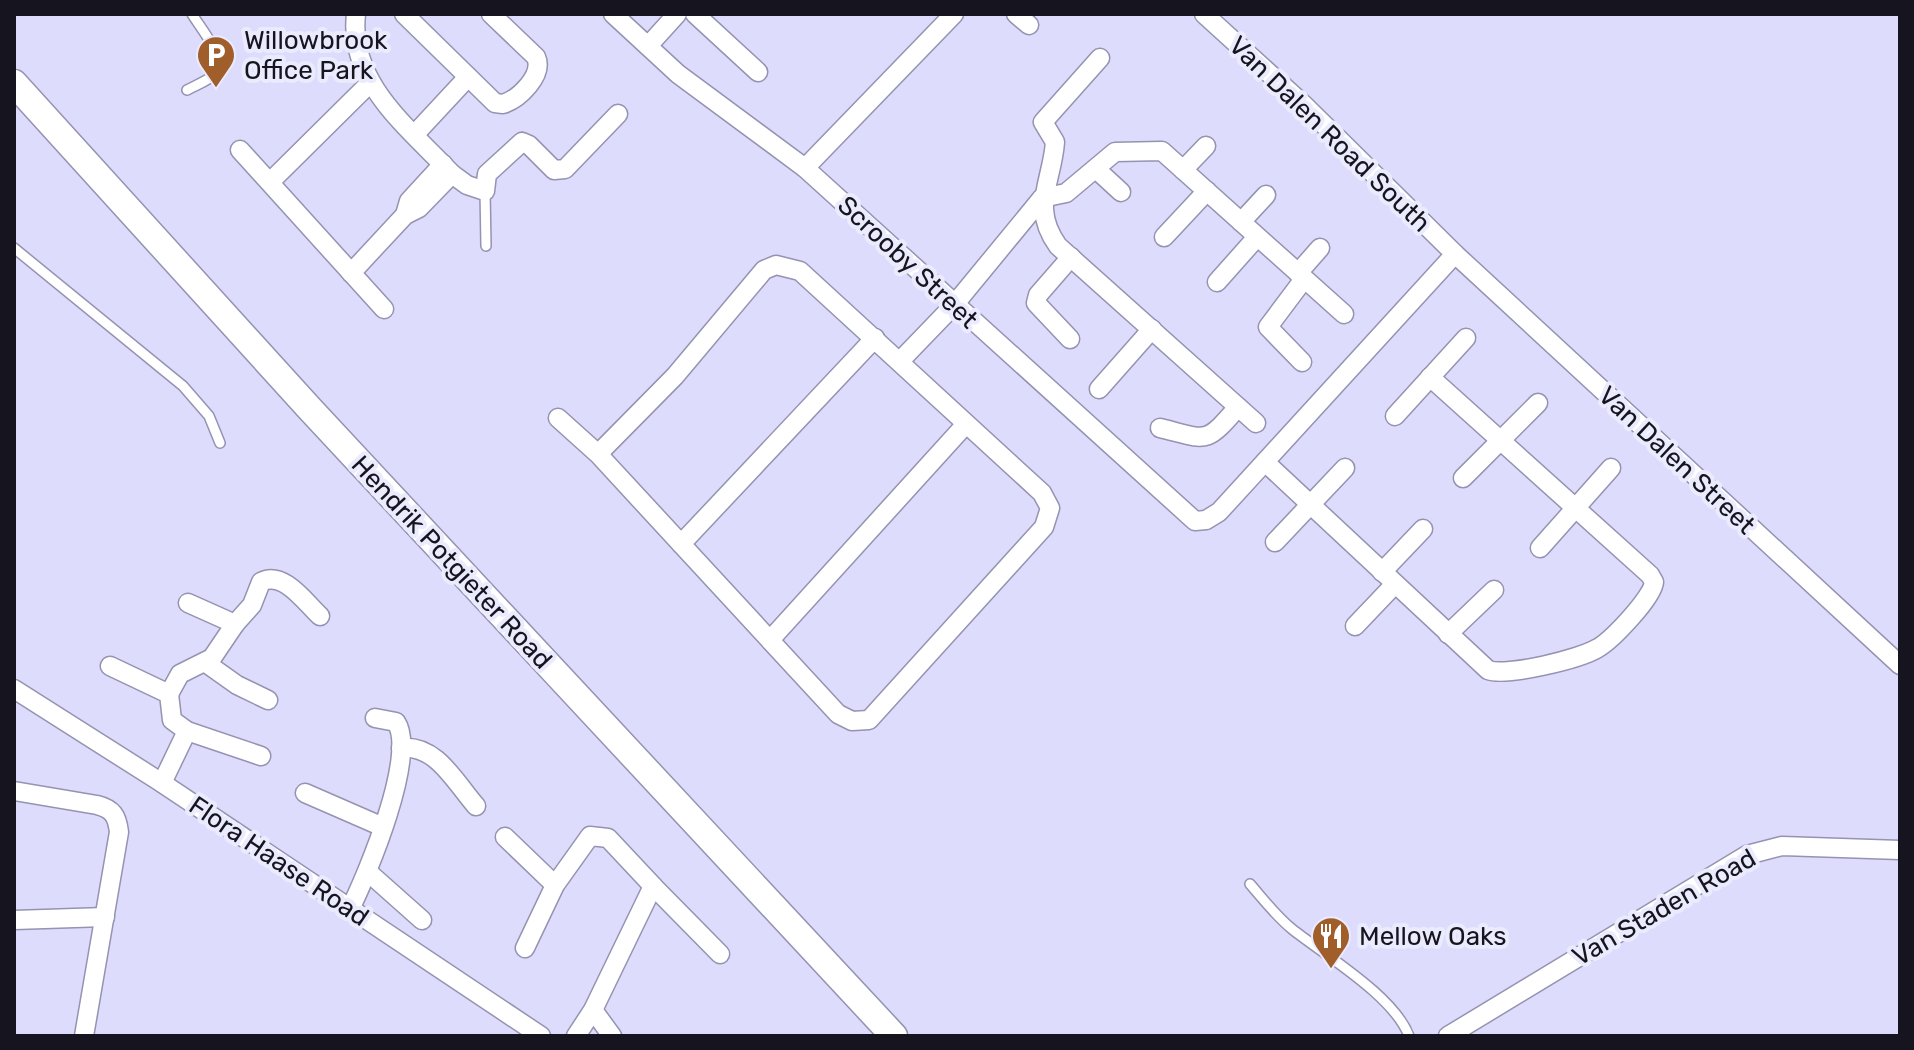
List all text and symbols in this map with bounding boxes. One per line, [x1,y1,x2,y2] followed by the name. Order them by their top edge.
[244,25,388,86] place label: Willowbrook Office Park
[1222,30,1437,239] street label: Van Dalen Road South
[195,34,237,89] parking icon: Willowbrook Office Park
[831,190,984,335] street label: Scrooby Street
[1592,380,1761,541] street label: Van Dalen Street
[345,449,558,675] street label: Hendrik Potgieter Road
[183,790,374,933] street label: Flora Haase Road
[1567,842,1761,972] street label: Van Staden Road
[1310,915,1352,970] restaurant icon: Mellow Oaks
[1359,921,1506,952] place label: Mellow Oaks

